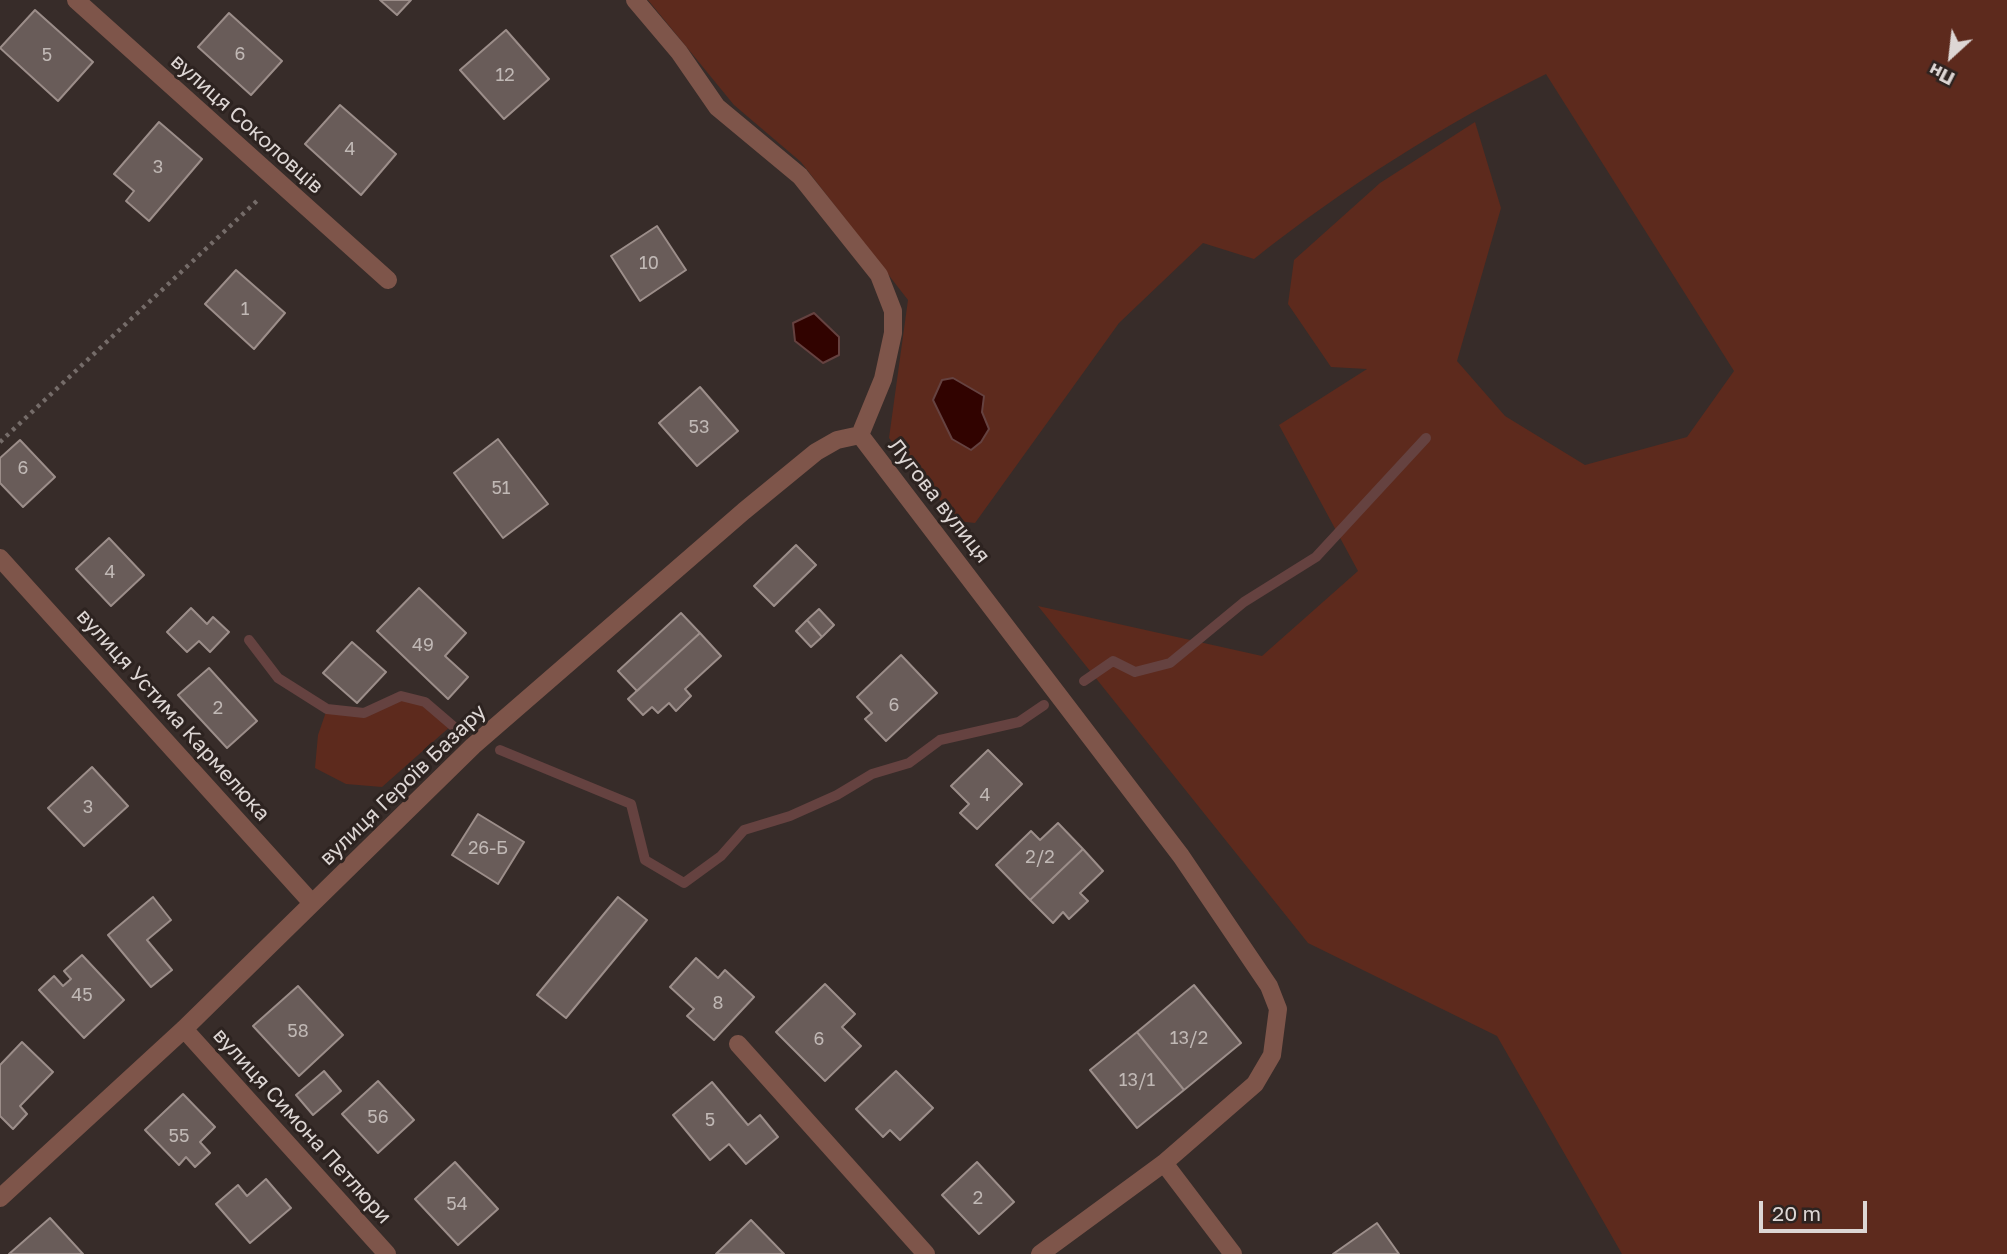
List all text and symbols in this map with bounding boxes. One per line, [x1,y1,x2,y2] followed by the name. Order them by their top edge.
[1916,21,1986,91] north arrow
[235,43,245,65] house number: 6
[42,44,52,66] house number: 5
[166,49,328,199] street label: вулиця Соколовців
[1925,59,1958,91] text: Пн
[495,64,515,86] house number: 12
[345,138,355,160] house number: 4
[153,156,163,178] house number: 3
[639,252,659,274] house number: 10
[241,298,249,320] house number: 1
[689,416,709,438] house number: 53
[883,434,995,568] street label: Лугова вулиця
[18,457,28,479] house number: 6
[491,477,511,499] house number: 51
[105,561,115,583] house number: 4
[71,604,275,826] street label: вулиця Устима Кармелюка
[412,634,434,656] house number: 49
[889,694,899,716] house number: 6
[213,697,223,719] house number: 2
[315,699,491,871] street label: вулиця Героїв Базару
[980,784,990,806] house number: 4
[83,796,93,818] house number: 3
[468,837,508,859] house number: 26-Б
[1025,846,1055,868] house number: 2/2
[71,984,93,1006] house number: 45
[713,992,723,1014] house number: 8
[287,1020,309,1042] house number: 58
[207,1023,397,1229] street label: вулиця Симона Петлюри
[1170,1027,1208,1049] house number: 13/2
[814,1028,824,1050] house number: 6
[1119,1069,1155,1091] house number: 13/1
[367,1106,389,1128] house number: 56
[705,1109,715,1131] house number: 5
[169,1125,189,1147] house number: 55
[973,1187,983,1209] house number: 2
[1762,1188,1870,1232] scale bar
[446,1193,468,1215] house number: 54
[1772,1200,1821,1226] text: 20 m

